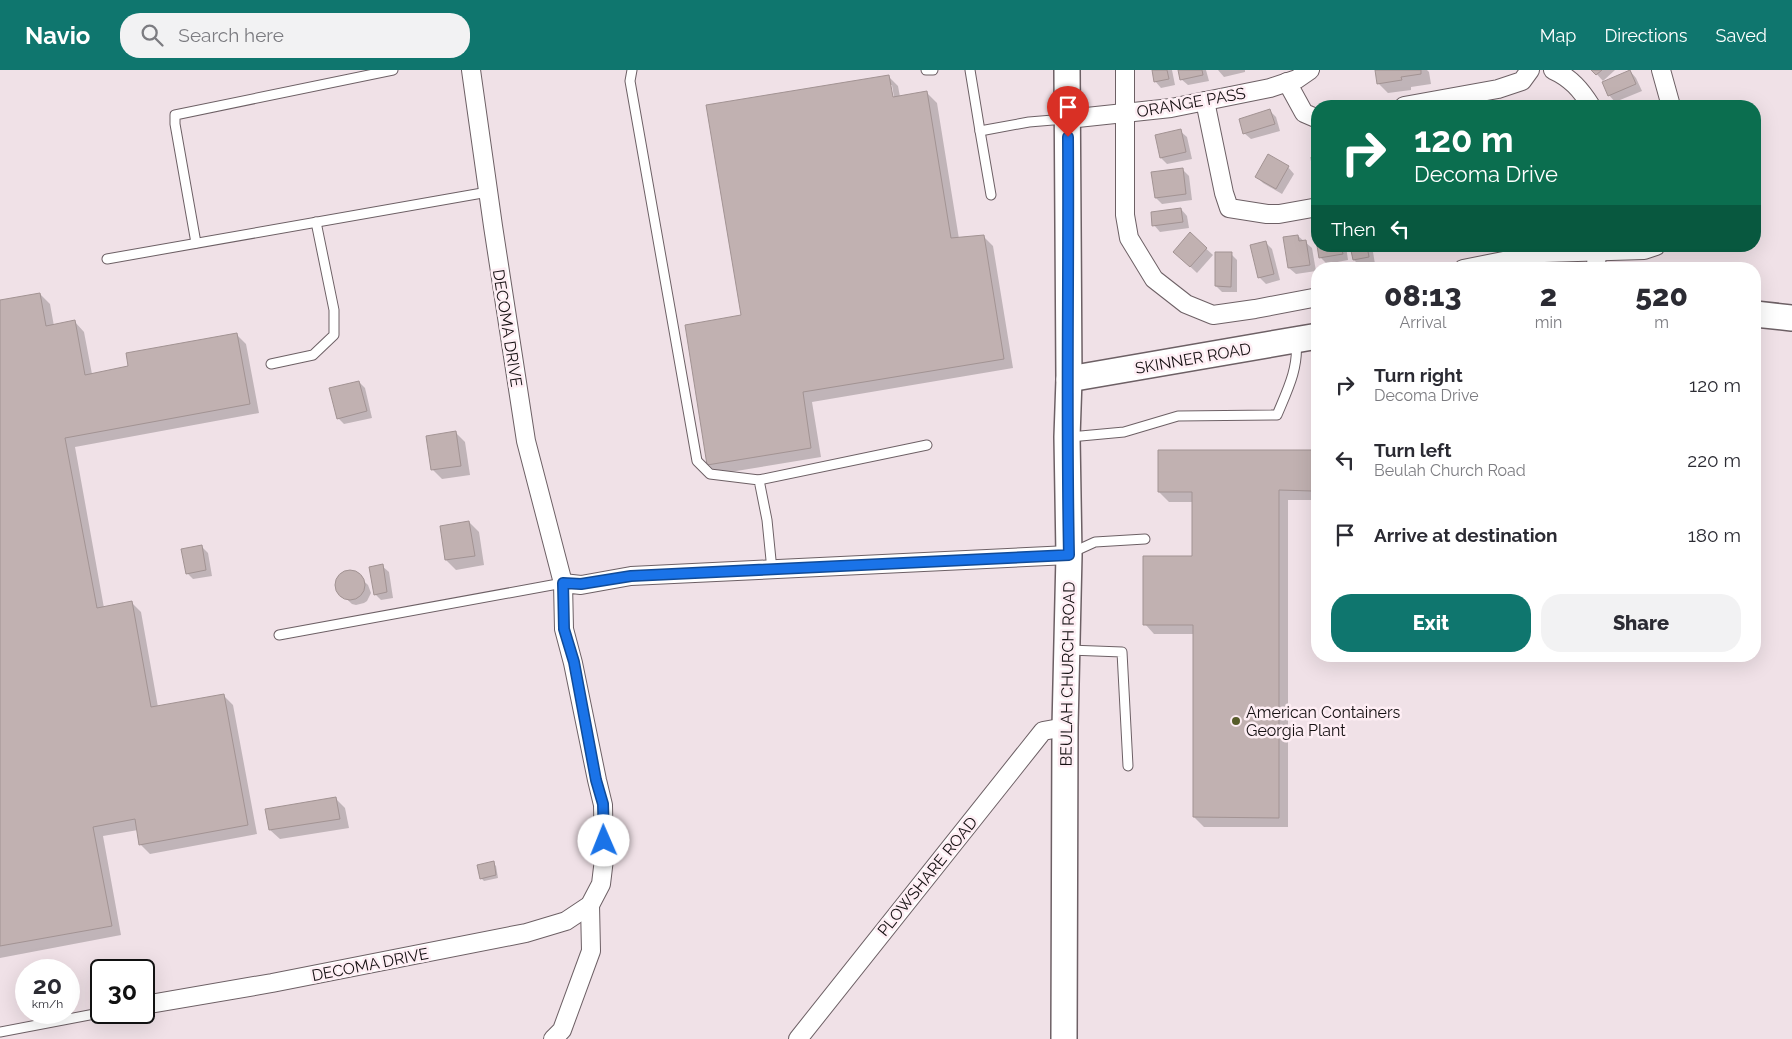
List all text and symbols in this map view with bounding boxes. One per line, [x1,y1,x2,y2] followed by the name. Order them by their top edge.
[120,13,470,58] search box
[25,21,90,50] text: Navio
[138,21,166,49] icon: search
[178,24,284,46] text: Search here
[1540,25,1576,46] text: Map
[1604,25,1688,46] text: Directions
[1716,25,1767,46] text: Saved
[1135,84,1247,121] street label: ORANGE PASS
[1047,86,1089,137] pin
[1054,93,1082,121] icon: arrive
[1414,119,1514,160] text: 120 m
[1331,120,1396,185] icon: right
[1414,161,1558,187] text: Decoma Drive
[1386,215,1414,243] icon: left
[1331,218,1376,240] text: Then
[489,268,526,388] street label: DECOMA DRIVE
[1384,278,1462,313] text: 08:13
[1540,278,1557,313] text: 2
[1635,278,1688,313] text: 520
[1399,313,1446,332] text: Arrival
[1535,313,1562,332] text: min
[1654,313,1669,332] text: m
[1134,339,1252,378] street label: SKINNER ROAD
[1374,364,1463,386] text: Turn right
[1331,371,1359,399] icon: right
[1689,374,1741,396] text: 120 m
[1374,386,1479,405] text: Decoma Drive
[1374,439,1451,461] text: Turn left
[1331,446,1359,474] icon: left
[1687,449,1741,471] text: 220 m
[1374,461,1526,480] text: Beulah Church Road
[1331,521,1359,549] icon: arrive
[1374,524,1558,546] text: Arrive at destination
[1688,524,1741,546] text: 180 m
[1056,581,1079,767] street label: BEULAH CHURCH ROAD
[1331,594,1531,652] button: Exit
[1541,594,1741,652] button: Share
[1246,703,1401,740] place label: American Containers Georgia Plant
[1230,715,1242,727] marker: American Containers Georgia Plant
[874,813,981,940] street label: PLOWSHARE ROAD
[577,814,629,866] position arrow
[310,944,430,985] street label: DECOMA DRIVE
[90,959,155,1024] speed limit sign: 30
[33,970,62,1000] text: 20
[32,997,63,1011] text: km/h

